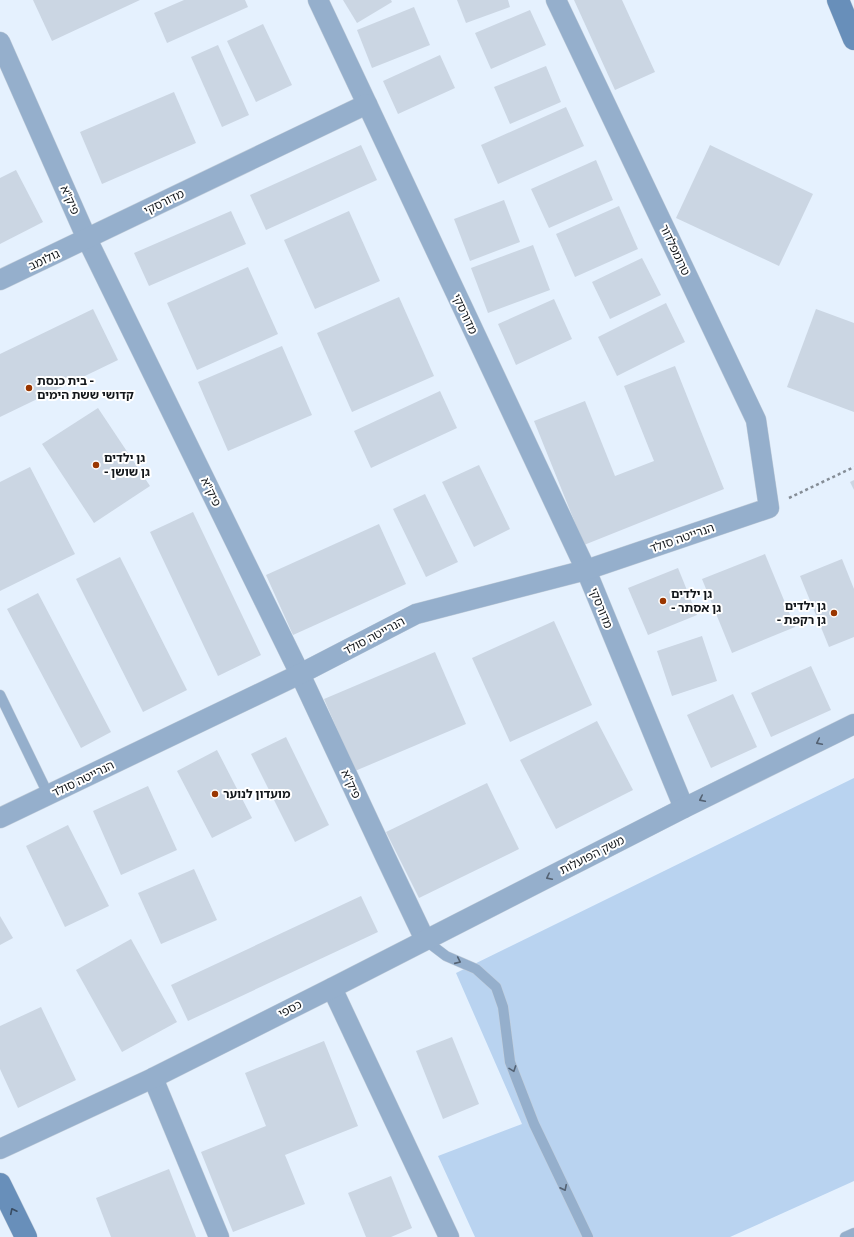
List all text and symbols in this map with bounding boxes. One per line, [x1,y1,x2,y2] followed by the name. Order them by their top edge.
[57,183,83,217] street label: פיק"א
[142,186,186,218] street label: מדורסקי
[657,222,693,278] street label: טרומפלדור
[26,247,62,273] street label: גולומב
[450,292,480,336] street label: מדורסקי
[37,374,134,402] place label: בית כנסת - קדושי ששת הימים
[24,383,34,393] marker: בית כנסת - קדושי ששת הימים
[104,451,150,479] place label: גן ילדים - גן שושן
[91,460,101,470] marker: גן ילדים - גן שושן
[198,475,224,509] street label: פיק"א
[648,520,716,556] street label: הנרייטה סולד
[586,586,616,631] street label: מדורסקי
[671,587,721,615] place label: גן ילדים - גן אסתר
[658,596,668,606] marker: גן ילדים - גן אסתר
[777,599,826,627] place label: גן ילדים - גן רקפת
[829,608,839,618] marker: גן ילדים - גן רקפת
[341,614,407,658] street label: הנרייטה סולד
[816,737,823,745] one-way arrow
[50,758,116,800] street label: הנרייטה סולד
[338,767,364,801] street label: פיק"א
[223,787,291,801] place label: מועדון לנוער
[210,789,220,799] marker: מועדון לנוער
[699,794,707,802] one-way arrow
[557,833,627,877] street label: משק הפועלות
[546,872,553,880] one-way arrow
[453,956,461,964] one-way arrow
[276,997,304,1021] street label: כספי
[508,1065,516,1072] one-way arrow
[559,1183,567,1191] one-way arrow
[10,1207,18,1215] one-way arrow

